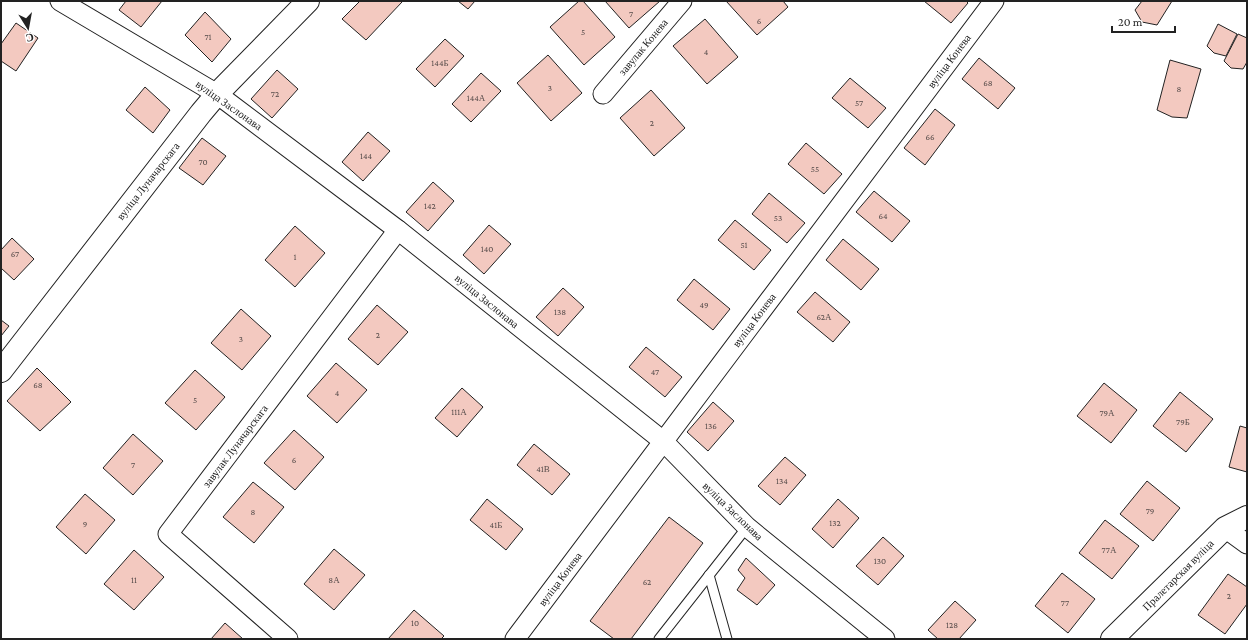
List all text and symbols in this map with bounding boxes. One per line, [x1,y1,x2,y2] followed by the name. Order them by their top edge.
[8,8,48,48] north arrow
[1112,8,1175,34] scale bar
[629,9,633,19] house number: 7
[1118,15,1143,29] text: 20 m
[616,16,670,78] street label: завулак Конева
[757,16,762,26] house number: 6
[581,27,585,37] house number: 5
[25,31,35,44] text: С
[204,32,212,42] house number: 71
[925,32,973,90] street label: вуліца Конева
[704,47,709,57] house number: 4
[431,58,449,68] house number: 144Б
[194,78,265,132] street label: вуліца Заслонава
[983,78,993,88] house number: 68
[548,83,552,93] house number: 3
[1177,84,1182,94] house number: 8
[271,89,279,99] house number: 72
[467,93,486,103] house number: 144А
[855,98,863,108] house number: 57
[650,118,654,128] house number: 2
[925,132,935,142] house number: 66
[114,140,182,222] street label: вуліца Луначарскага
[360,151,372,161] house number: 144
[198,157,208,167] house number: 70
[811,164,819,174] house number: 55
[424,201,436,211] house number: 142
[878,211,888,221] house number: 64
[774,213,782,223] house number: 53
[740,240,748,250] house number: 51
[481,244,493,254] house number: 140
[11,249,19,259] house number: 67
[294,252,297,262] house number: 1
[453,272,521,330] street label: вуліца Заслонава
[730,291,778,349] street label: вуліца Конева
[699,300,709,310] house number: 49
[554,307,566,317] house number: 138
[816,312,832,322] house number: 62А
[376,330,380,340] house number: 2
[239,334,243,344] house number: 3
[651,367,659,377] house number: 47
[33,380,43,390] house number: 68
[335,388,340,398] house number: 4
[193,395,197,405] house number: 5
[200,402,270,490] street label: завулак Луначарскага
[451,407,467,417] house number: 111А
[1099,408,1115,418] house number: 79А
[1176,417,1190,427] house number: 79Б
[705,421,717,431] house number: 136
[292,455,297,465] house number: 6
[131,460,135,470] house number: 7
[536,464,550,474] house number: 41В
[776,476,788,486] house number: 134
[701,480,765,543] street label: вуліца Заслонава
[1146,506,1155,516] house number: 79
[251,507,256,517] house number: 8
[829,518,841,528] house number: 132
[83,519,88,529] house number: 9
[490,520,502,530] house number: 41Б
[1140,537,1216,613] street label: Пралетарская вуліца
[1102,545,1117,555] house number: 77А
[536,550,584,608] street label: вуліца Конева
[874,556,886,566] house number: 130
[131,575,137,585] house number: 11
[328,575,340,585] house number: 8А
[643,577,651,587] house number: 62
[1227,591,1231,601] house number: 2
[1061,598,1069,608] house number: 77
[411,618,419,628] house number: 10
[946,620,958,630] house number: 128

